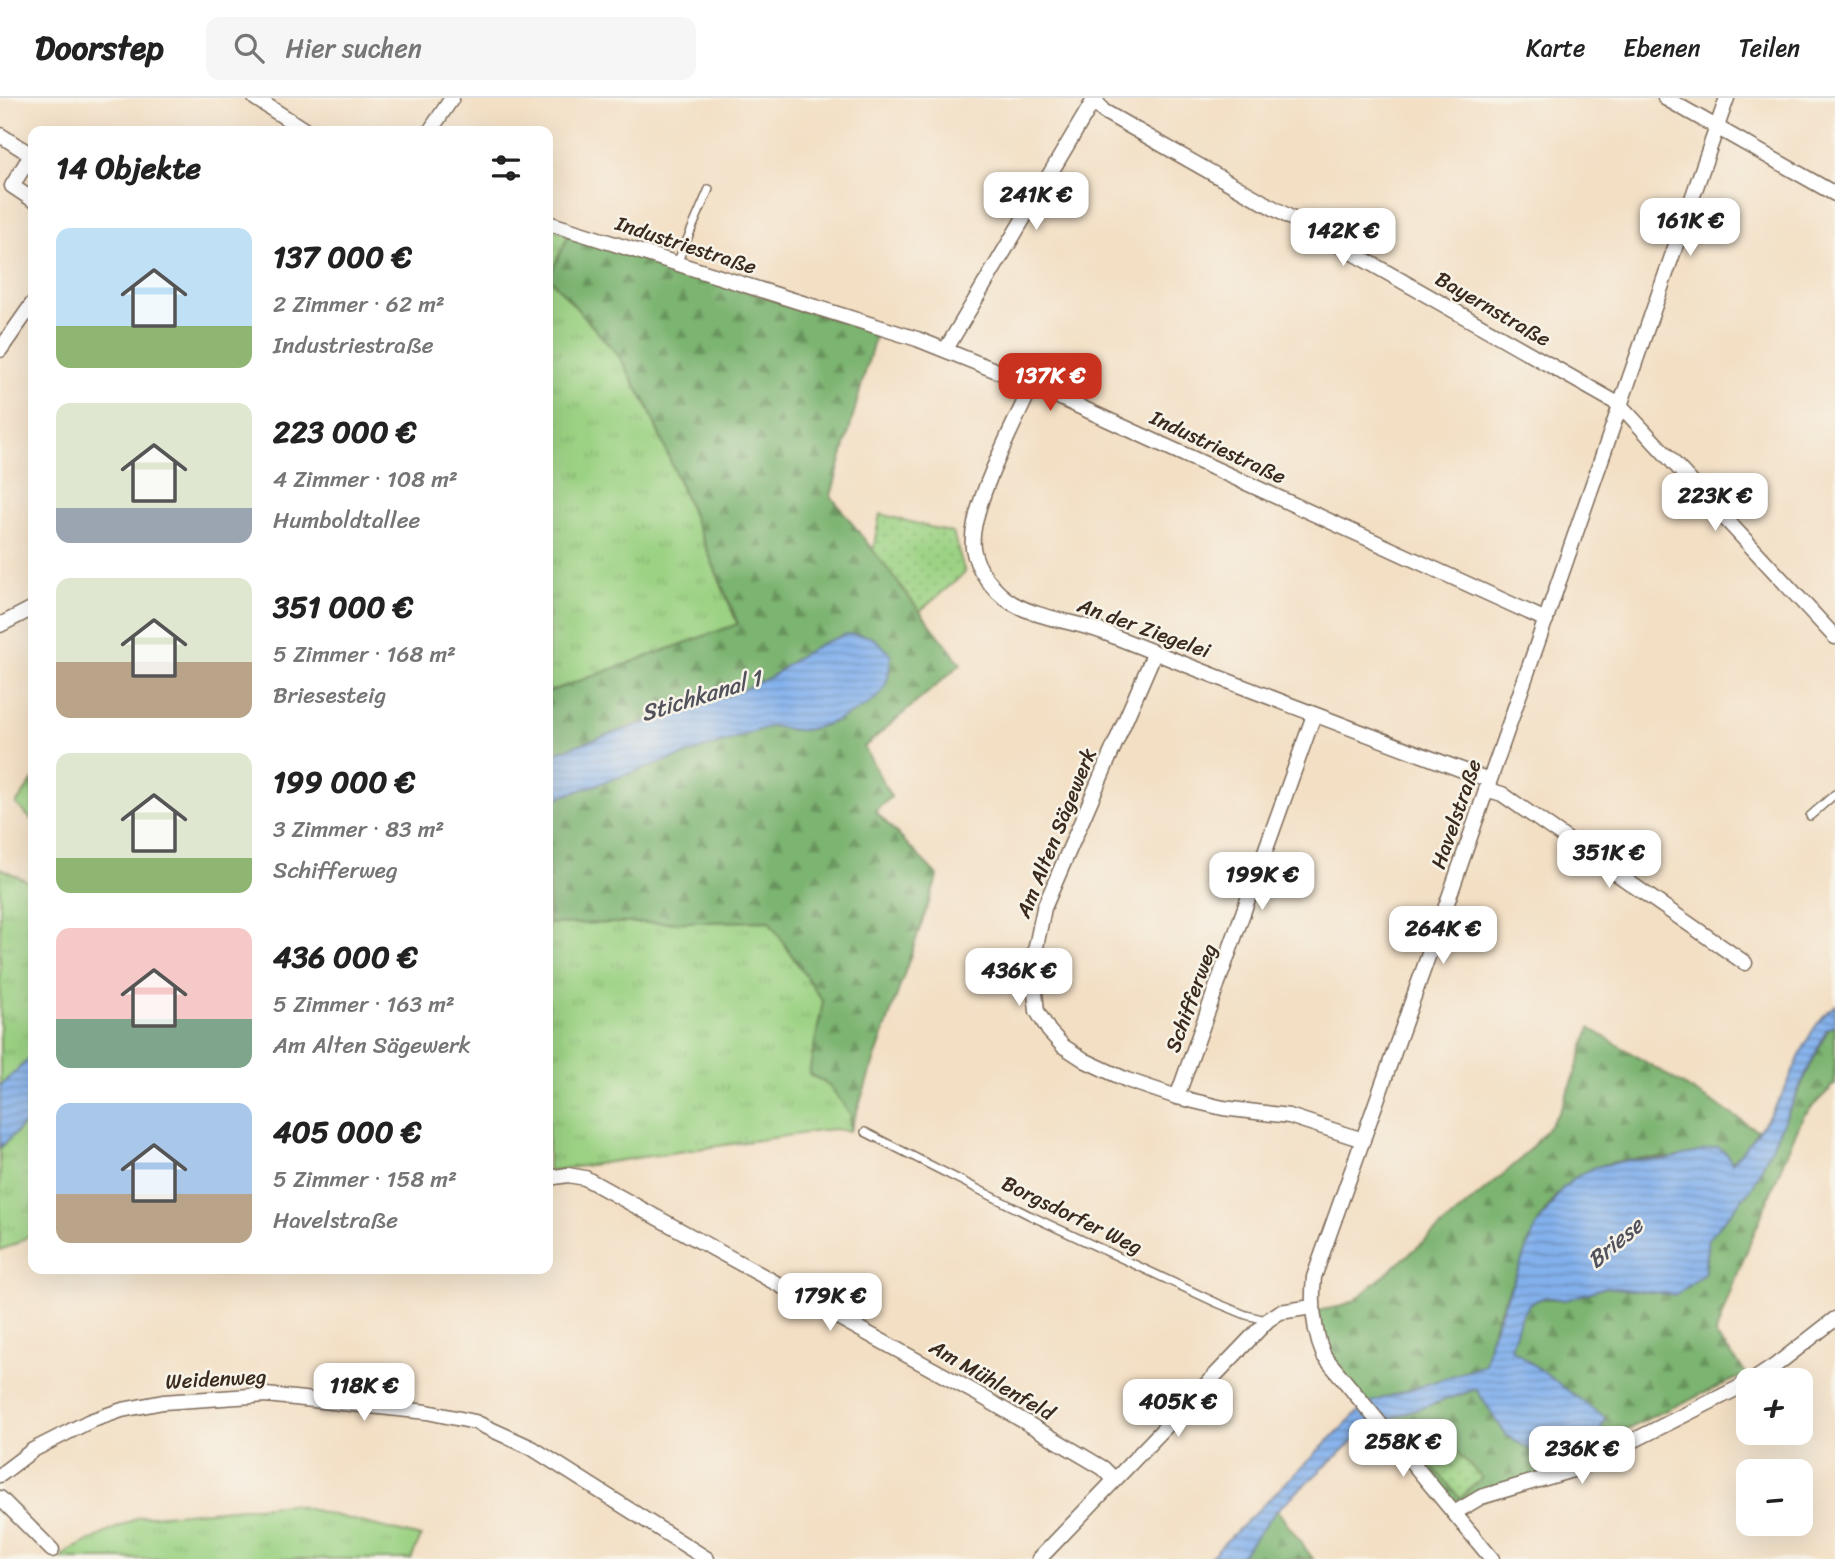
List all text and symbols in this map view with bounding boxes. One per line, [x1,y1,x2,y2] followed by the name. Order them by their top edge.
[206,17,696,80] search box
[35,19,164,77] text: Doorstep
[286,25,422,71] text: Hier suchen
[1526,27,1585,69] text: Karte
[1623,27,1701,69] text: Ebenen
[1739,27,1800,69] text: Teilen
[230,29,268,67] icon: search
[56,141,201,195] text: 14 Objekte
[487,149,525,187] icon: filters
[979,172,1093,232] pin: 241K €
[1000,174,1072,215] text: 241K €
[1633,198,1747,258] pin: 161K €
[1656,200,1724,241] text: 161K €
[610,204,762,286] street label: Industriestraße
[1286,208,1400,268] pin: 142K €
[1307,210,1379,251] text: 142K €
[273,230,412,284] text: 137 000 €
[112,256,196,340] icon: home
[1428,260,1558,358] street label: Bayernstraße
[273,284,445,325] text: 2 Zimmer · 62 m²
[273,325,433,366] text: Industriestraße
[993,354,1107,413] pin: 137K €
[1015,355,1085,396] text: 137K €
[1143,398,1293,495] street label: Industriestraße
[273,405,417,459] text: 223 000 €
[112,431,196,515] icon: home
[273,459,458,500] text: 4 Zimmer · 108 m²
[1658,474,1772,533] pin: 223K €
[1678,475,1752,516] text: 223K €
[273,500,420,541] text: Humboldtallee
[273,580,413,634] text: 351 000 €
[1071,586,1217,670] street label: An der Ziegelei
[112,606,196,690] icon: home
[273,634,456,675] text: 5 Zimmer · 168 m²
[635,657,770,734] water label: Stichkanal 1
[273,675,386,716] text: Briesesteig
[1004,742,1107,925] street label: Am Alten Sägewerk
[1419,754,1493,874] street label: Havelstraße
[273,755,415,809] text: 199 000 €
[112,781,196,865] icon: home
[273,809,444,850] text: 3 Zimmer · 83 m²
[1552,830,1666,890] pin: 351K €
[1573,832,1645,873] text: 351K €
[273,850,398,891] text: Schifferweg
[1205,852,1319,912] pin: 199K €
[1225,854,1299,895] text: 199K €
[1386,906,1500,966] pin: 264K €
[1405,908,1481,949] text: 264K €
[273,930,418,984] text: 436 000 €
[1154,938,1228,1058] street label: Schifferweg
[962,948,1076,1008] pin: 436K €
[981,950,1057,991] text: 436K €
[112,956,196,1040] icon: home
[273,984,455,1025] text: 5 Zimmer · 163 m²
[273,1025,471,1066] text: Am Alten Sägewerk
[273,1105,421,1159] text: 405 000 €
[112,1131,196,1215] icon: home
[273,1159,457,1200] text: 5 Zimmer · 158 m²
[995,1164,1149,1266] street label: Borgsdorfer Weg
[273,1200,398,1241] text: Havelstraße
[1577,1206,1654,1279] water label: Briese
[773,1274,887,1333] pin: 179K €
[794,1275,866,1316] text: 179K €
[921,1328,1064,1432] street label: Am Mühlenfeld
[164,1357,268,1401] street label: Weidenweg
[307,1364,421,1423] pin: 118K €
[330,1365,398,1406] text: 118K €
[1736,1368,1813,1536] map controls
[1736,1368,1813,1445] button: +
[1121,1380,1235,1439] pin: 405K €
[1139,1381,1217,1422] text: 405K €
[1346,1420,1460,1479] pin: 258K €
[1365,1421,1441,1462] text: 258K €
[1525,1426,1639,1486] pin: 236K €
[1545,1428,1619,1469] text: 236K €
[1736,1459,1813,1536] button: −

